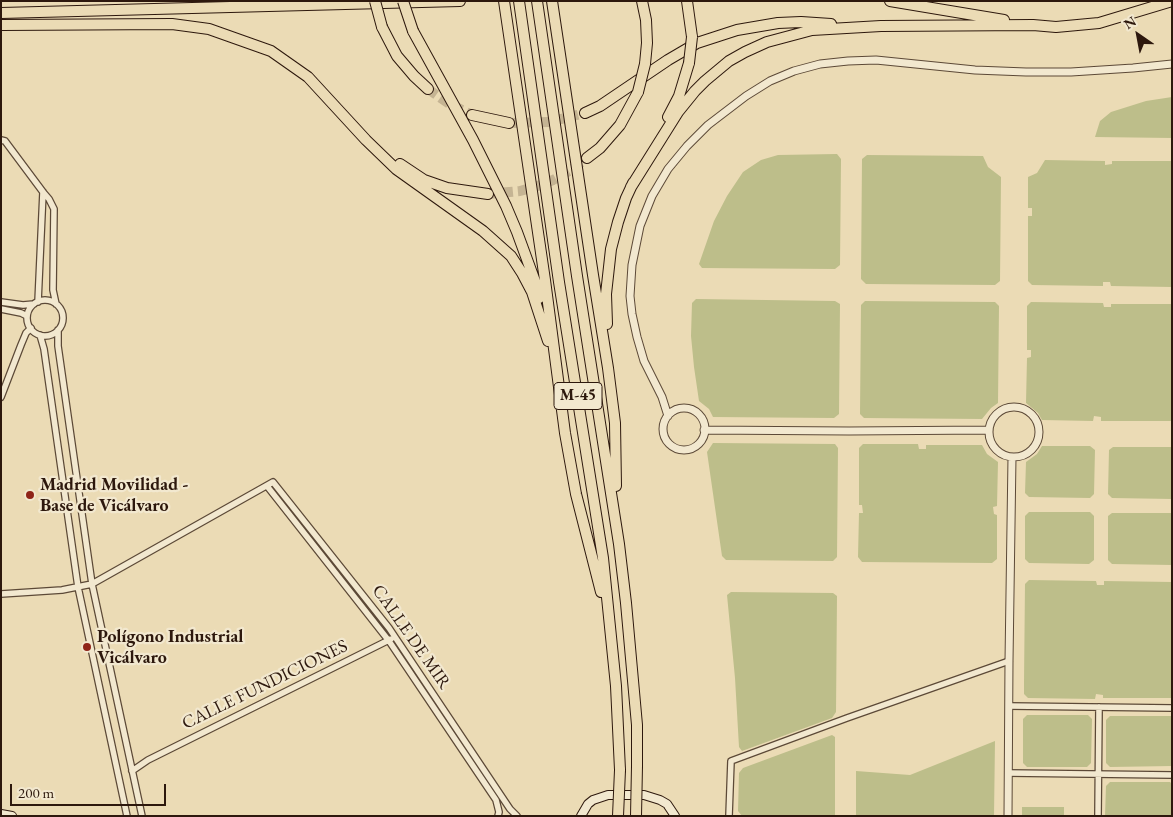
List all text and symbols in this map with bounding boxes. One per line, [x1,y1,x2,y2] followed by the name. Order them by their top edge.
[1113,10,1163,60] north arrow
[1120,12,1139,33] text: N
[554,382,602,410] road number: M-45
[40,474,188,516] place label: Madrid Movilidad - Base de Vicálvaro
[24,489,36,501] marker: Madrid Movilidad - Base de Vicálvaro
[367,581,455,693] street label: CALLE DE MIR
[97,626,244,669] place label: Polígono Industrial Vicálvaro
[179,635,351,735] street label: CALLE FUNDICIONES
[81,641,93,653] marker: Polígono Industrial Vicálvaro
[12,774,169,806] scale bar
[18,783,54,802] text: 200 m

